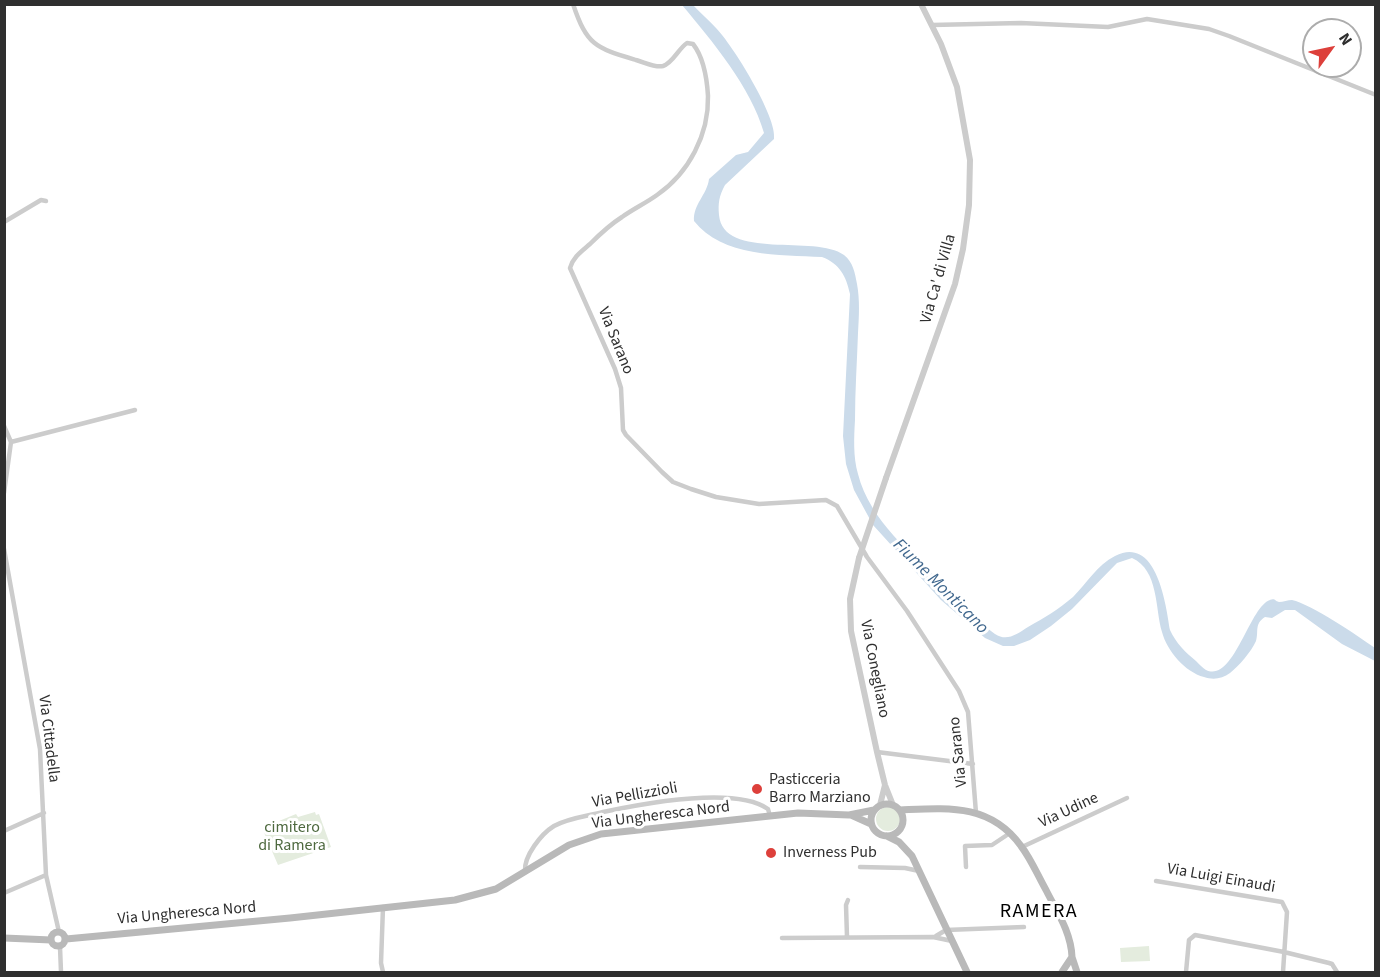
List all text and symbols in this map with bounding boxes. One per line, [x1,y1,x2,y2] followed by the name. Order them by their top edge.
[1302,18,1362,78] north arrow
[1333,29,1358,50] text: N
[917,232,961,326] street label: Via Ca' di Villa
[593,305,637,377] street label: Via Sarano
[888,535,992,639] water label: Fiume Monticano
[855,618,893,720] street label: Via Conegliano
[33,694,63,784] street label: Via Cittadella
[946,716,972,788] street label: Via Sarano
[769,770,871,808] place label: Pasticceria Barro Marziano
[591,779,679,813] street label: Via Pellizzioli
[750,782,764,796] marker: Pasticceria Barro Marziano
[1036,789,1102,833] street label: Via Udine
[591,798,731,834] street label: Via Ungheresca Nord
[258,818,326,856] park label: cimitero di Ramera
[783,843,877,863] place label: Inverness Pub
[764,846,778,860] marker: Inverness Pub
[1165,860,1277,898] street label: Via Luigi Einaudi
[117,898,257,930] street label: Via Ungheresca Nord
[1000,901,1078,925] district label: RAMERA

